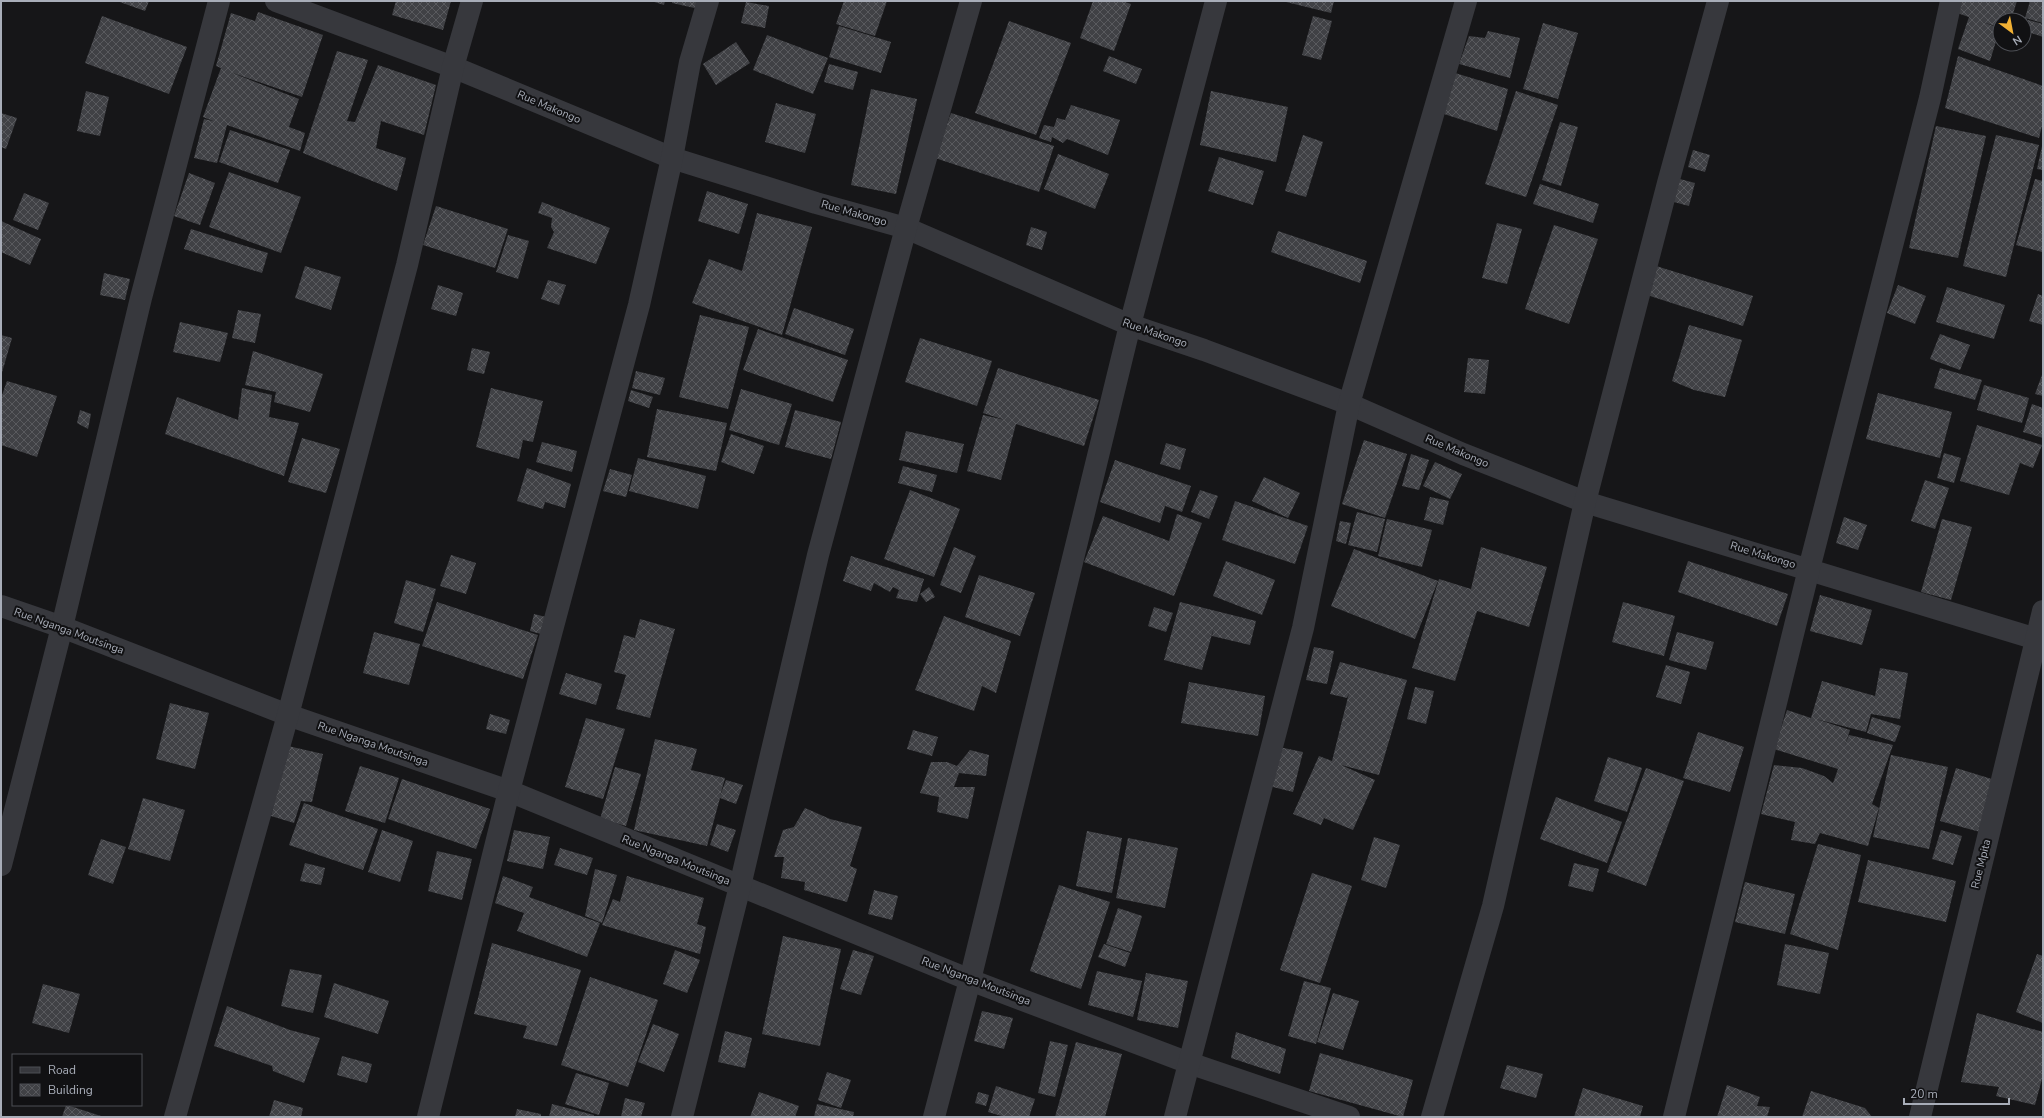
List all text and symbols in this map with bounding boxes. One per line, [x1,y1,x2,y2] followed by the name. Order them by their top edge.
[1992,12,2032,52] north arrow
[2010,32,2025,49] text: N
[515,87,583,127] street label: Rue Makongo
[819,196,889,230] street label: Rue Makongo
[1121,315,1189,351] street label: Rue Makongo
[1423,431,1491,471] street label: Rue Makongo
[1728,538,1798,572] street label: Rue Makongo
[12,604,126,658] street label: Rue Nganga Moutsinga
[316,718,430,770] street label: Rue Nganga Moutsinga
[619,831,733,889] street label: Rue Nganga Moutsinga
[1968,838,1994,890] street label: Rue Mpita
[919,953,1033,1009] street label: Rue Nganga Moutsinga
[12,1054,142,1106] legend
[48,1062,76,1078] text: Road
[1904,1080,2009,1106] scale bar
[48,1082,93,1098] text: Building
[1910,1086,1938,1102] text: 20 m

